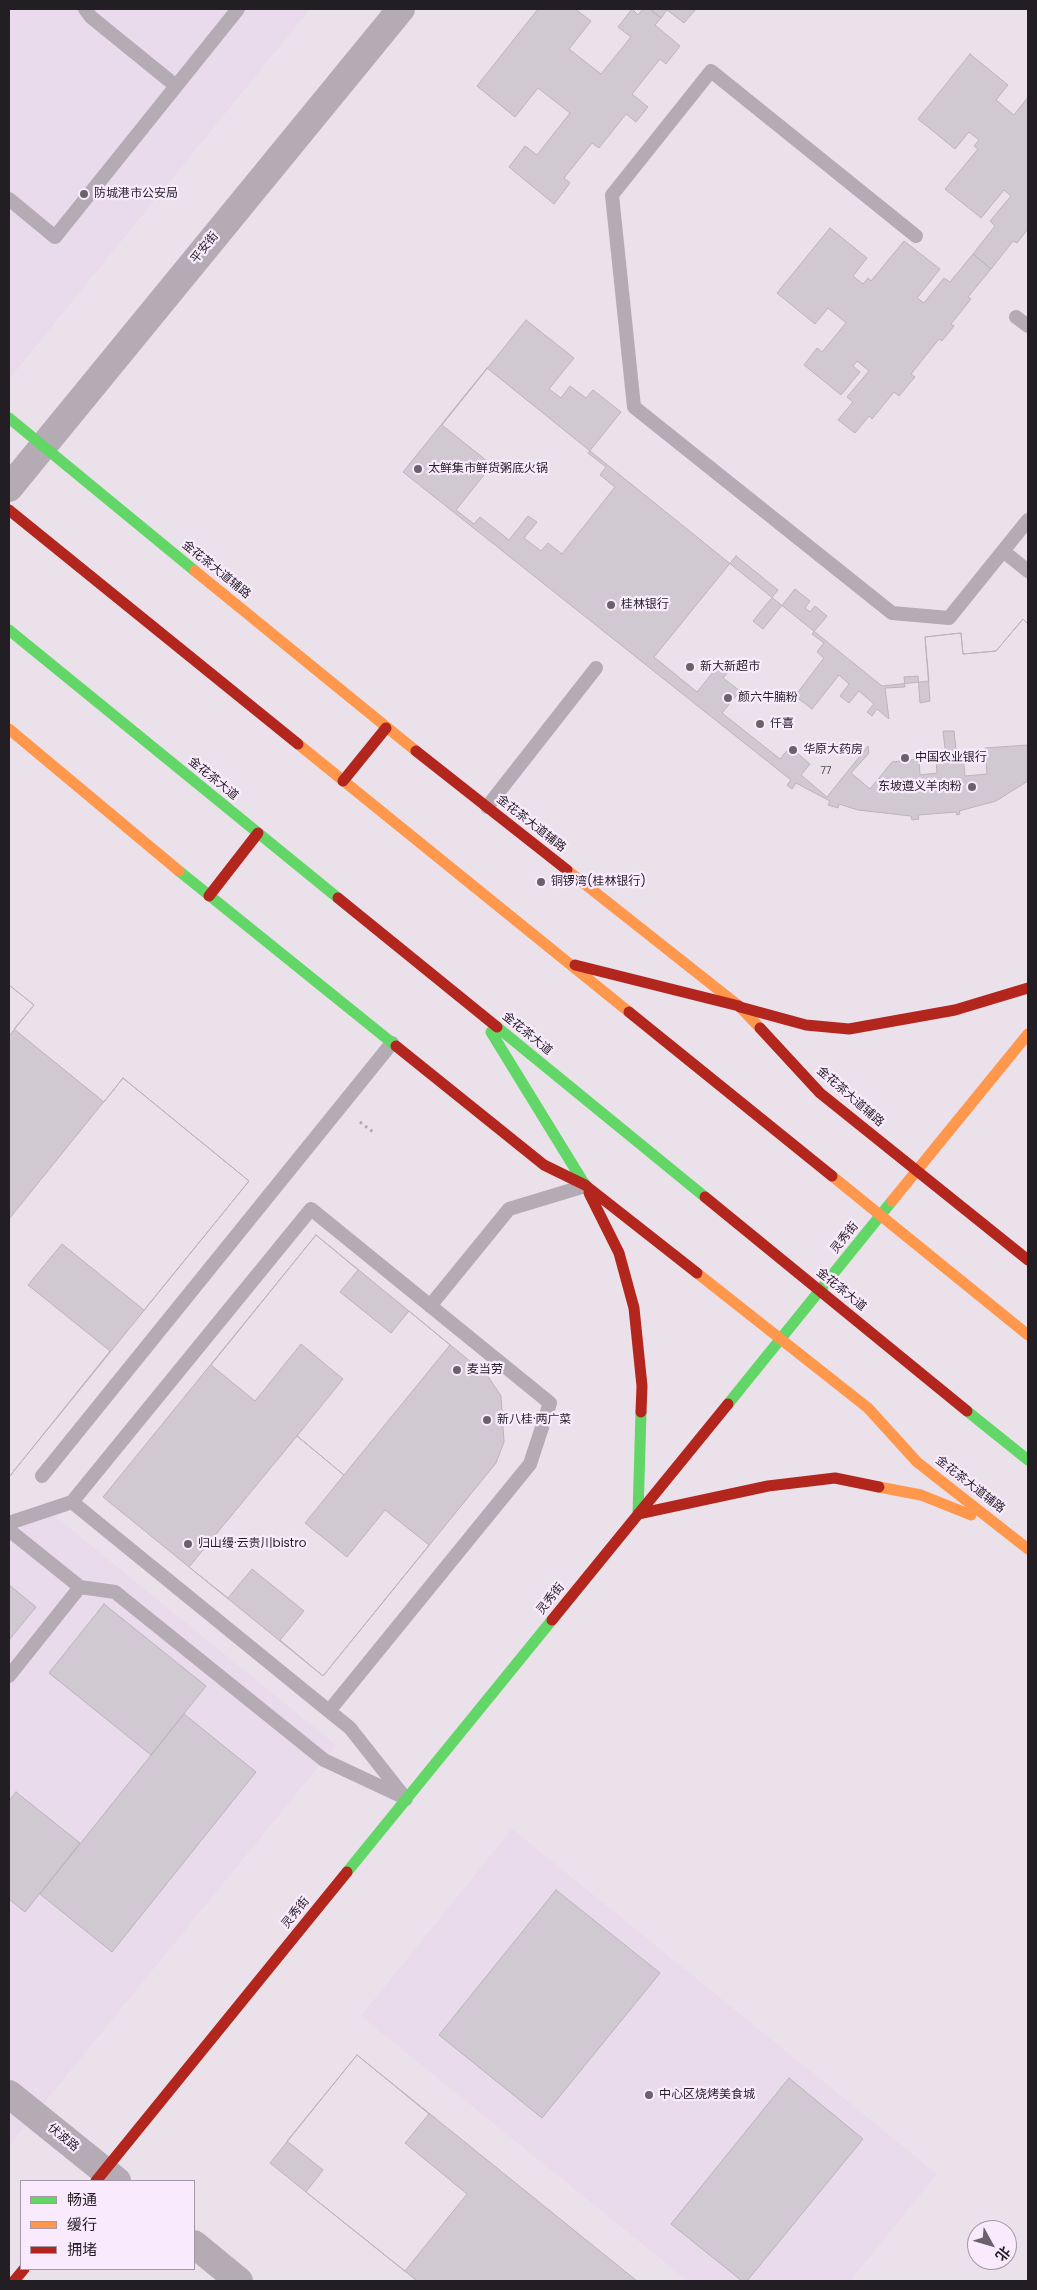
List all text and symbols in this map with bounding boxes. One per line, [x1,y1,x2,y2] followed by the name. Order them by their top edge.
[94,187,178,201] place label: 防城港市公安局
[78,188,90,200] marker: 防城港市公安局
[188,229,222,267] street label: 平安街
[428,462,548,476] place label: 太鲜集市鲜货粥底火锅
[412,463,424,475] marker: 太鲜集市鲜货粥底火锅
[179,538,253,602] street label: 金花茶大道辅路
[621,598,669,612] place label: 桂林银行
[605,599,617,611] marker: 桂林银行
[700,660,760,674] place label: 新大新超市
[684,661,696,673] marker: 新大新超市
[738,691,798,705] place label: 颜六牛腩粉
[722,692,734,704] marker: 颜六牛腩粉
[770,717,794,731] place label: 仟喜
[754,718,766,730] marker: 仟喜
[803,743,863,757] place label: 华原大药房
[787,744,799,756] marker: 华原大药房
[915,751,987,765] place label: 中国农业银行
[899,752,911,764] marker: 中国农业银行
[185,755,241,803] street label: 金花茶大道
[821,765,831,777] house number: 77
[878,780,962,794] place label: 东坡遵义羊肉粉
[966,781,978,793] marker: 东坡遵义羊肉粉
[493,792,569,856] street label: 金花茶大道辅路
[551,875,646,889] place label: 铜锣湾(桂林银行)
[535,876,547,888] marker: 铜锣湾(桂林银行)
[499,1010,555,1058] street label: 金花茶大道
[814,1064,886,1130] street label: 金花茶大道辅路
[828,1219,862,1257] street label: 灵秀街
[813,1266,869,1314] street label: 金花茶大道
[467,1363,503,1377] place label: 麦当劳
[451,1364,463,1376] marker: 麦当劳
[497,1413,572,1427] place label: 新八桂·两广菜
[481,1414,493,1426] marker: 新八桂·两广菜
[932,1453,1008,1517] street label: 金花茶大道辅路
[198,1537,306,1551] place label: 归山缦·云贵川bistro
[182,1538,194,1550] marker: 归山缦·云贵川bistro
[534,1580,568,1618] street label: 灵秀街
[279,1894,313,1932] street label: 灵秀街
[659,2088,755,2102] place label: 中心区烧烤美食城
[643,2089,655,2101] marker: 中心区烧烤美食城
[44,2121,82,2155] street label: 伏波路
[20,2180,195,2270] legend
[67,2189,97,2210] text: 畅通
[67,2214,97,2235] text: 缓行
[967,2220,1017,2270] north arrow
[67,2239,97,2260] text: 拥堵
[991,2242,1015,2266] text: 北

